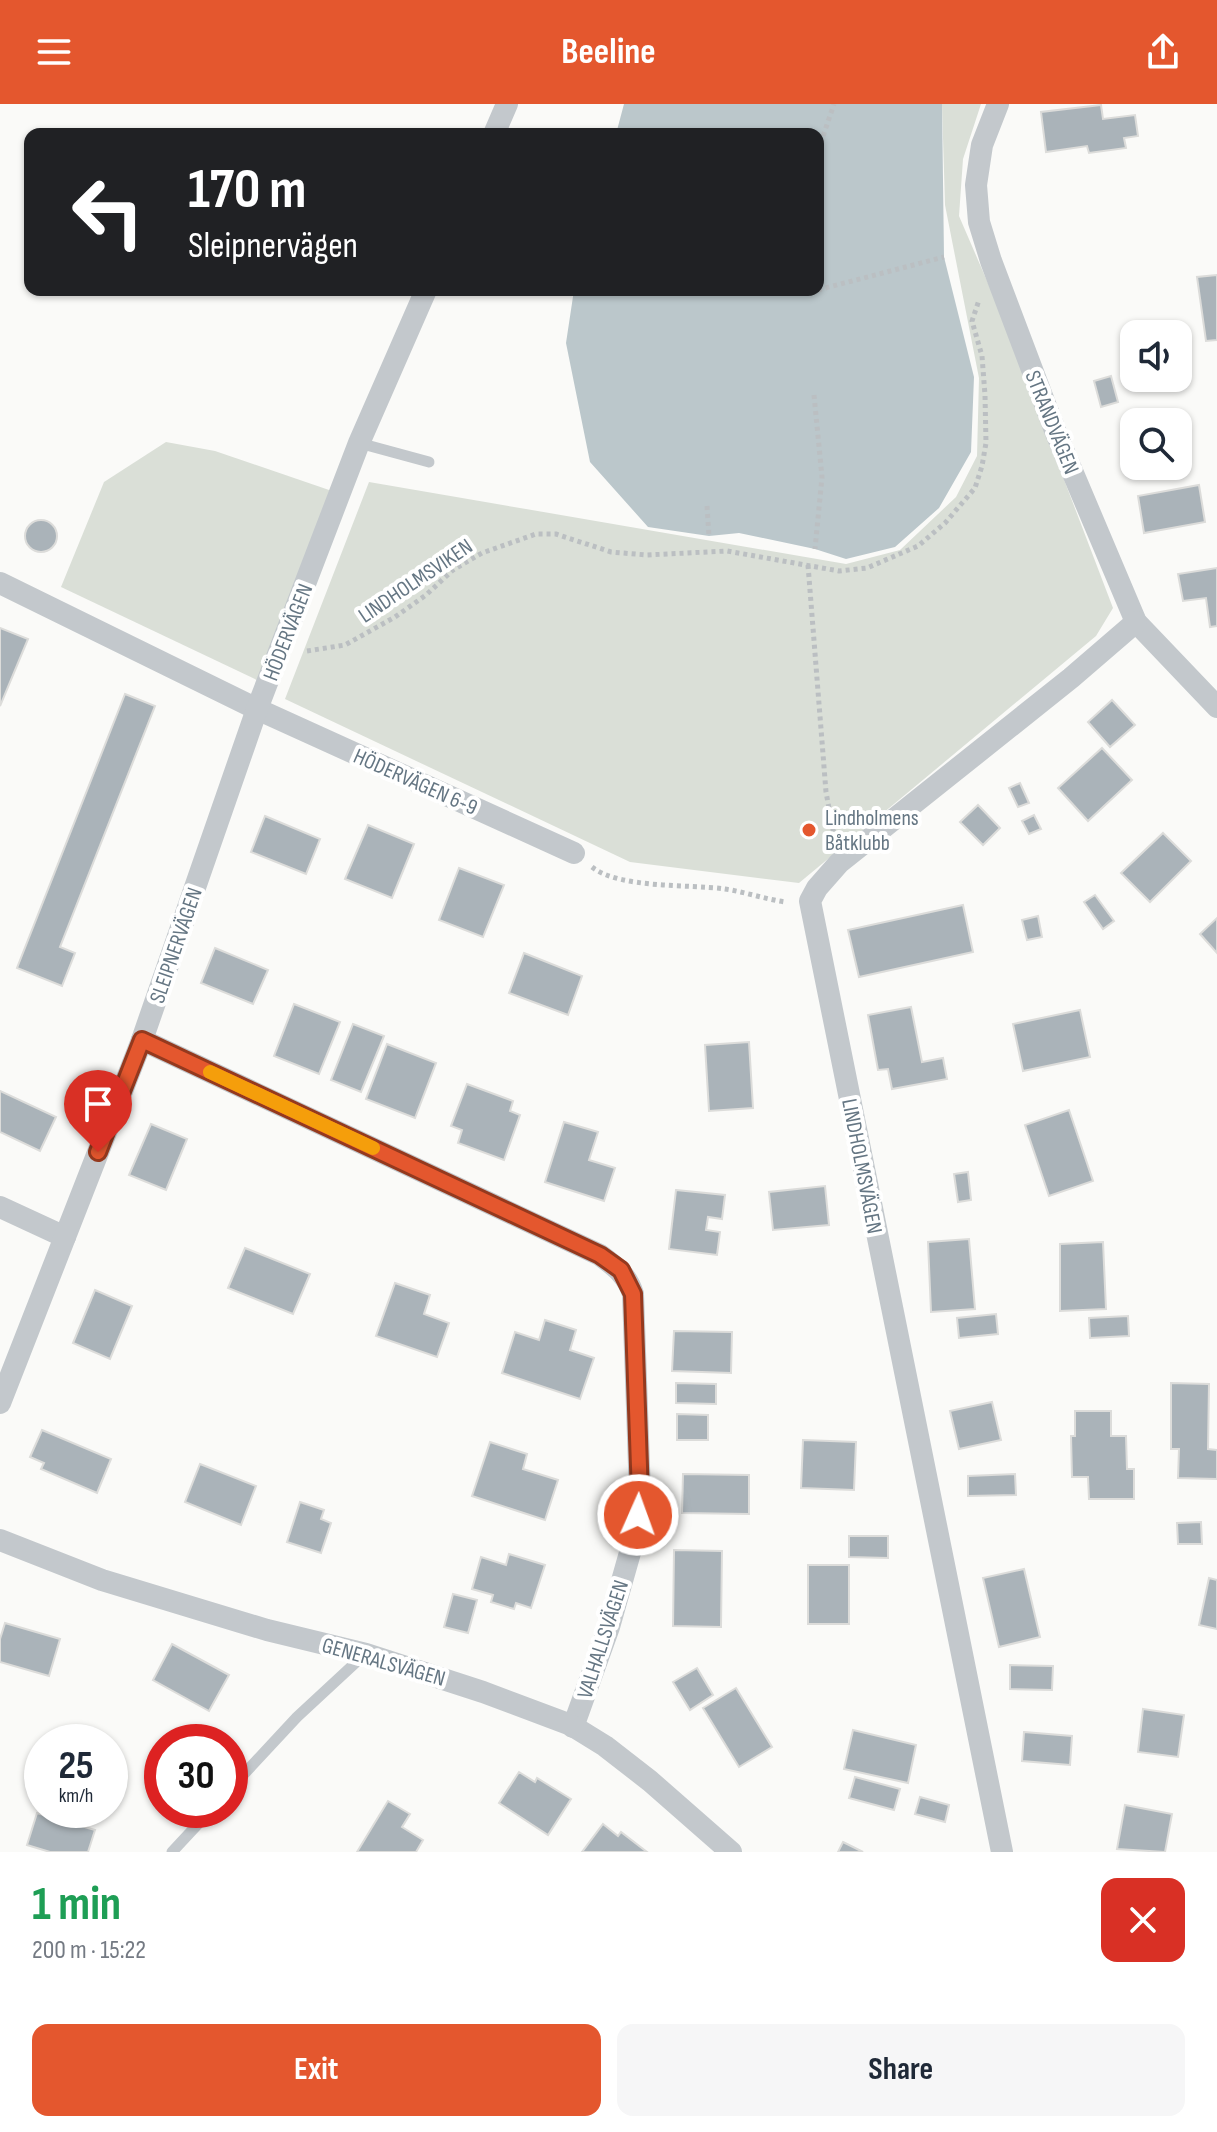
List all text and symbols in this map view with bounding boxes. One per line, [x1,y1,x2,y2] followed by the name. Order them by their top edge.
[32,30,76,74] icon: menu
[1141,30,1185,74] icon: share
[561,31,656,74] text: Beeline
[188,157,306,224] text: 170 m
[56,160,160,264] icon: left
[188,225,358,268] text: Sleipnervägen
[1120,320,1192,480] map controls
[1120,320,1192,392] button: sound
[1019,367,1085,478] street label: STRANDVÄGEN
[1120,408,1192,480] button: search
[354,533,478,629] street label: LINDHOLMSVIKEN
[258,580,319,685] street label: HÖDERVÄGEN
[349,743,482,822] street label: HÖDERVÄGEN 6-9
[825,805,919,857] place label: Lindholmens Båtklubb
[800,821,818,839] marker: Lindholmens Båtklubb
[144,884,209,1007] street label: SLEIPNERVÄGEN
[64,1070,132,1152] pin
[76,1082,120,1126] icon: arrive
[835,1096,888,1236] street label: LINDHOLMSVÄGEN
[596,1473,680,1557] position arrow
[572,1577,635,1702] street label: VALHALLSVÄGEN
[319,1632,448,1693] street label: GENERALSVÄGEN
[144,1724,248,1828] speed limit sign: 30
[58,1742,94,1790] text: 25
[59,1784,93,1808] text: km/h
[32,1876,121,1933] text: 1 min
[1101,1878,1185,1962] button: close
[32,1935,146,1966] text: 200 m · 15:22
[32,2024,601,2116] button: Exit
[617,2024,1185,2116] button: Share

